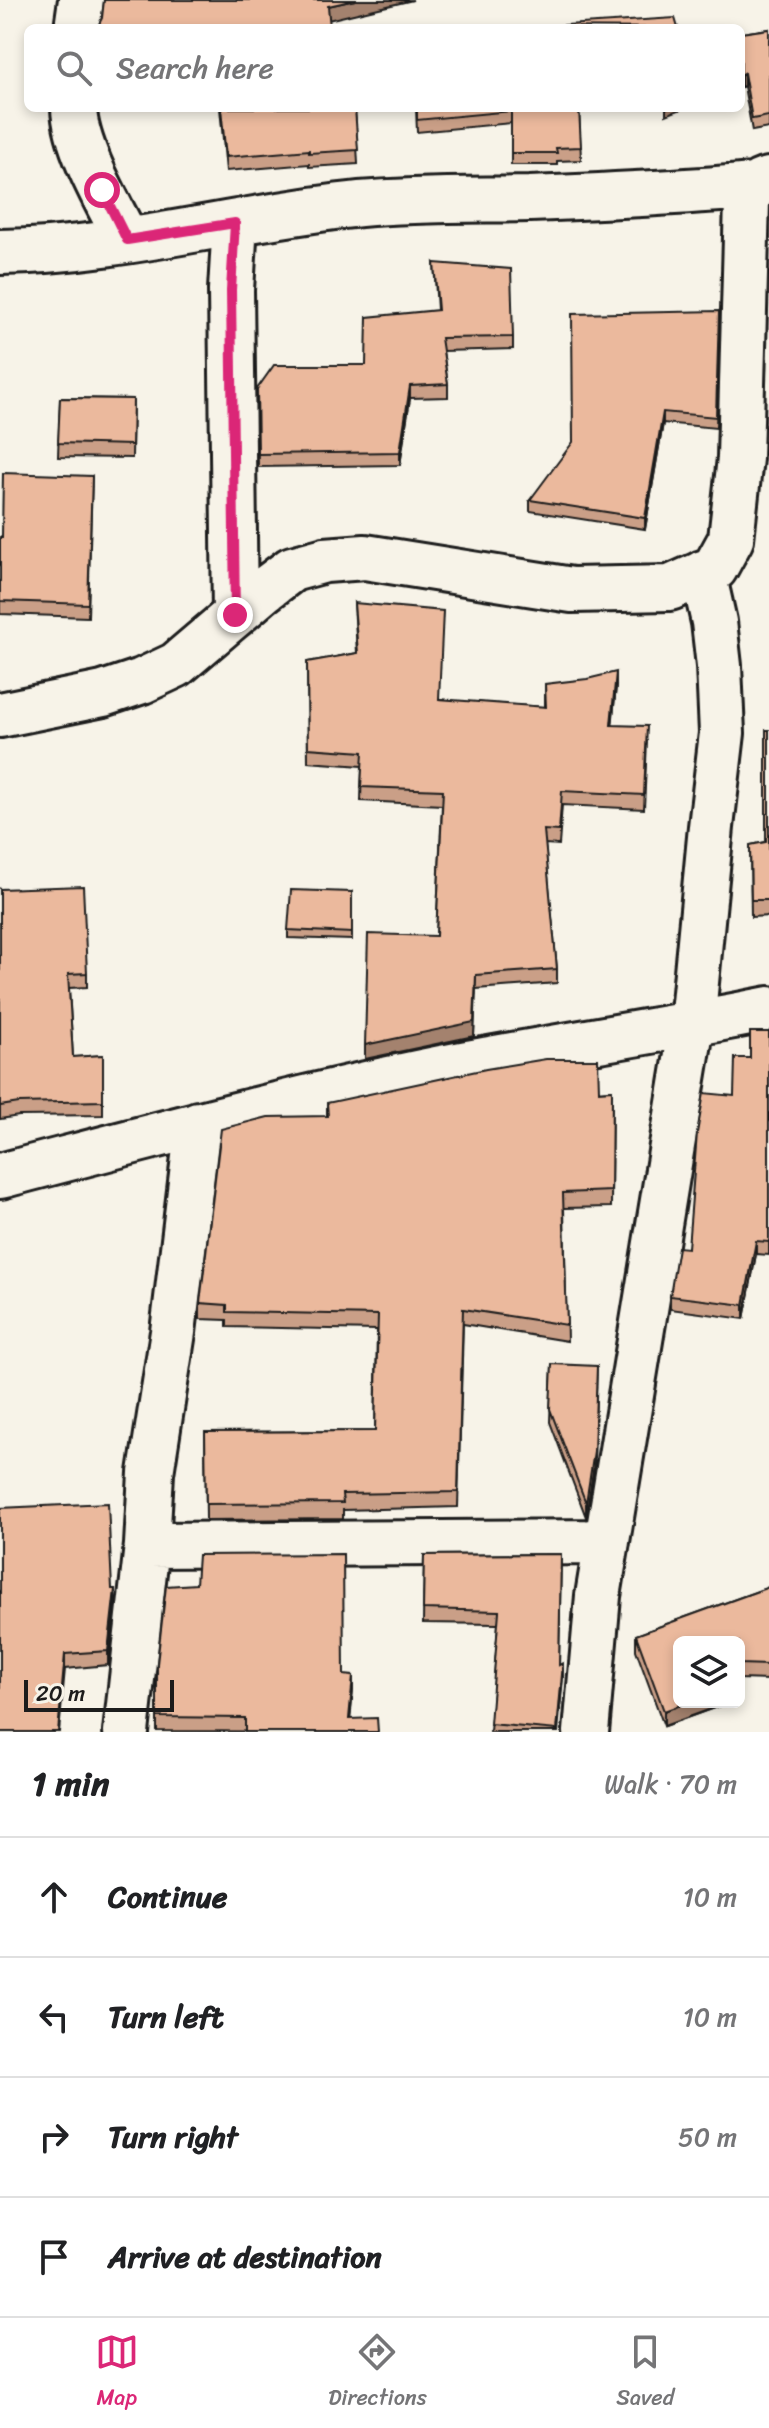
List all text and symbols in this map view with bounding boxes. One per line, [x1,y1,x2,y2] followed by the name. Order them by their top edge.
[24,24,745,112] search box
[116,41,274,95] text: Search here
[52,46,96,90] icon: search
[84,172,120,208] route start
[217,597,253,633] route end
[673,1636,745,1708] map controls
[673,1636,745,1708] button: layers
[36,1674,85,1713] text: 20 m
[24,1676,174,1712] scale bar
[32,1754,109,1814] text: 1 min
[604,1761,737,1807] text: Walk · 70 m
[108,1870,227,1924] text: Continue
[683,1874,737,1920] text: 10 m
[32,1875,76,1919] icon: ahead
[108,1990,224,2044] text: Turn left
[683,1994,737,2040] text: 10 m
[32,1995,76,2039] icon: left
[108,2110,238,2164] text: Turn right
[678,2114,737,2160] text: 50 m
[32,2115,76,2159] icon: right
[108,2230,382,2284] text: Arrive at destination
[32,2235,76,2279] icon: arrive
[95,2330,139,2417] tab: Map
[328,2330,427,2417] tab: Directions
[616,2330,674,2417] tab: Saved

